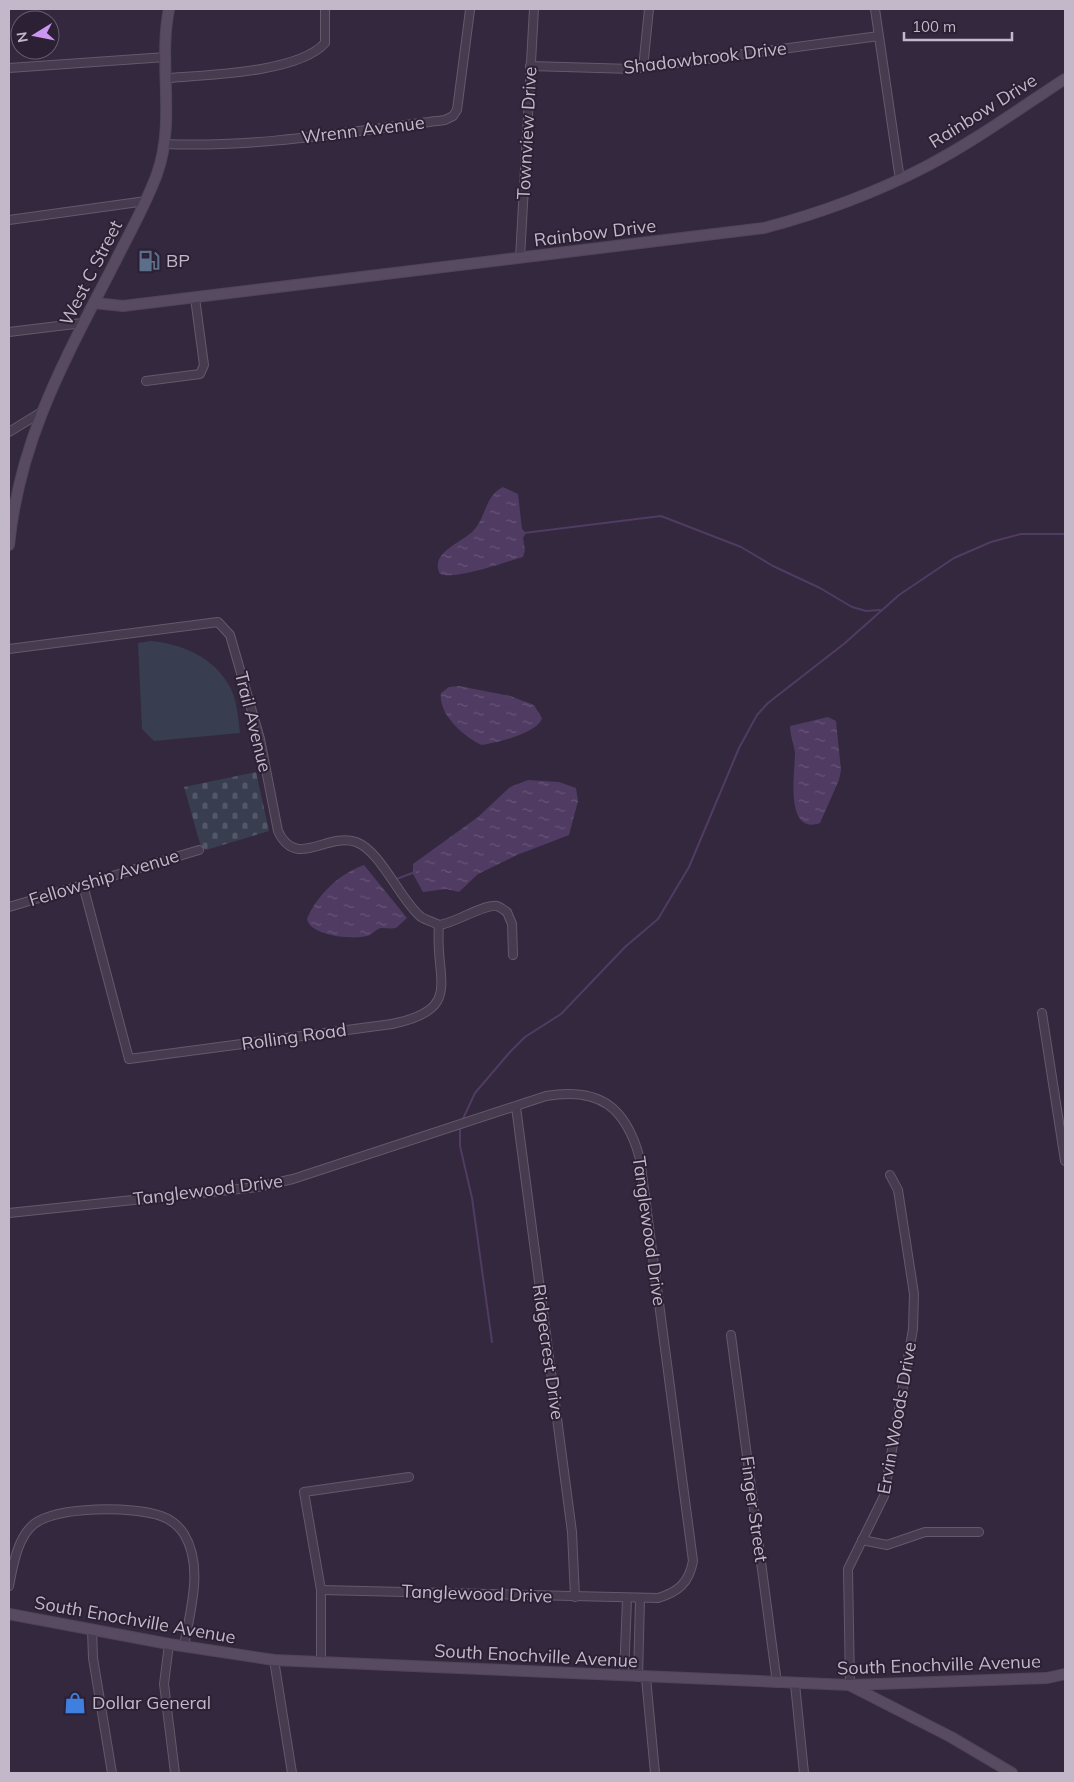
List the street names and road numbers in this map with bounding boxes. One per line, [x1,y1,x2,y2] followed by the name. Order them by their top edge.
[622,36,788,79] street label: Shadowbrook Drive
[512,66,541,200] street label: Townview Drive
[925,68,1041,153] street label: Rainbow Drive
[300,111,426,148] street label: Wrenn Avenue
[533,214,657,251] street label: Rainbow Drive
[54,216,127,329] street label: West C Street
[230,669,277,774] street label: Trail Avenue
[26,844,182,911] street label: Fellowship Avenue
[240,1018,348,1055] street label: Rolling Road
[628,1155,671,1307] street label: Tanglewood Drive
[132,1169,284,1210] street label: Tanglewood Drive
[528,1283,569,1421] street label: Ridgecrest Drive
[872,1340,921,1496] street label: Ervin Woods Drive
[736,1455,773,1563] street label: Finger Street
[401,1579,553,1608] street label: Tanglewood Drive
[33,1590,237,1649] street label: South Enochville Avenue
[434,1639,638,1672] street label: South Enochville Avenue
[837,1649,1041,1680] street label: South Enochville Avenue

